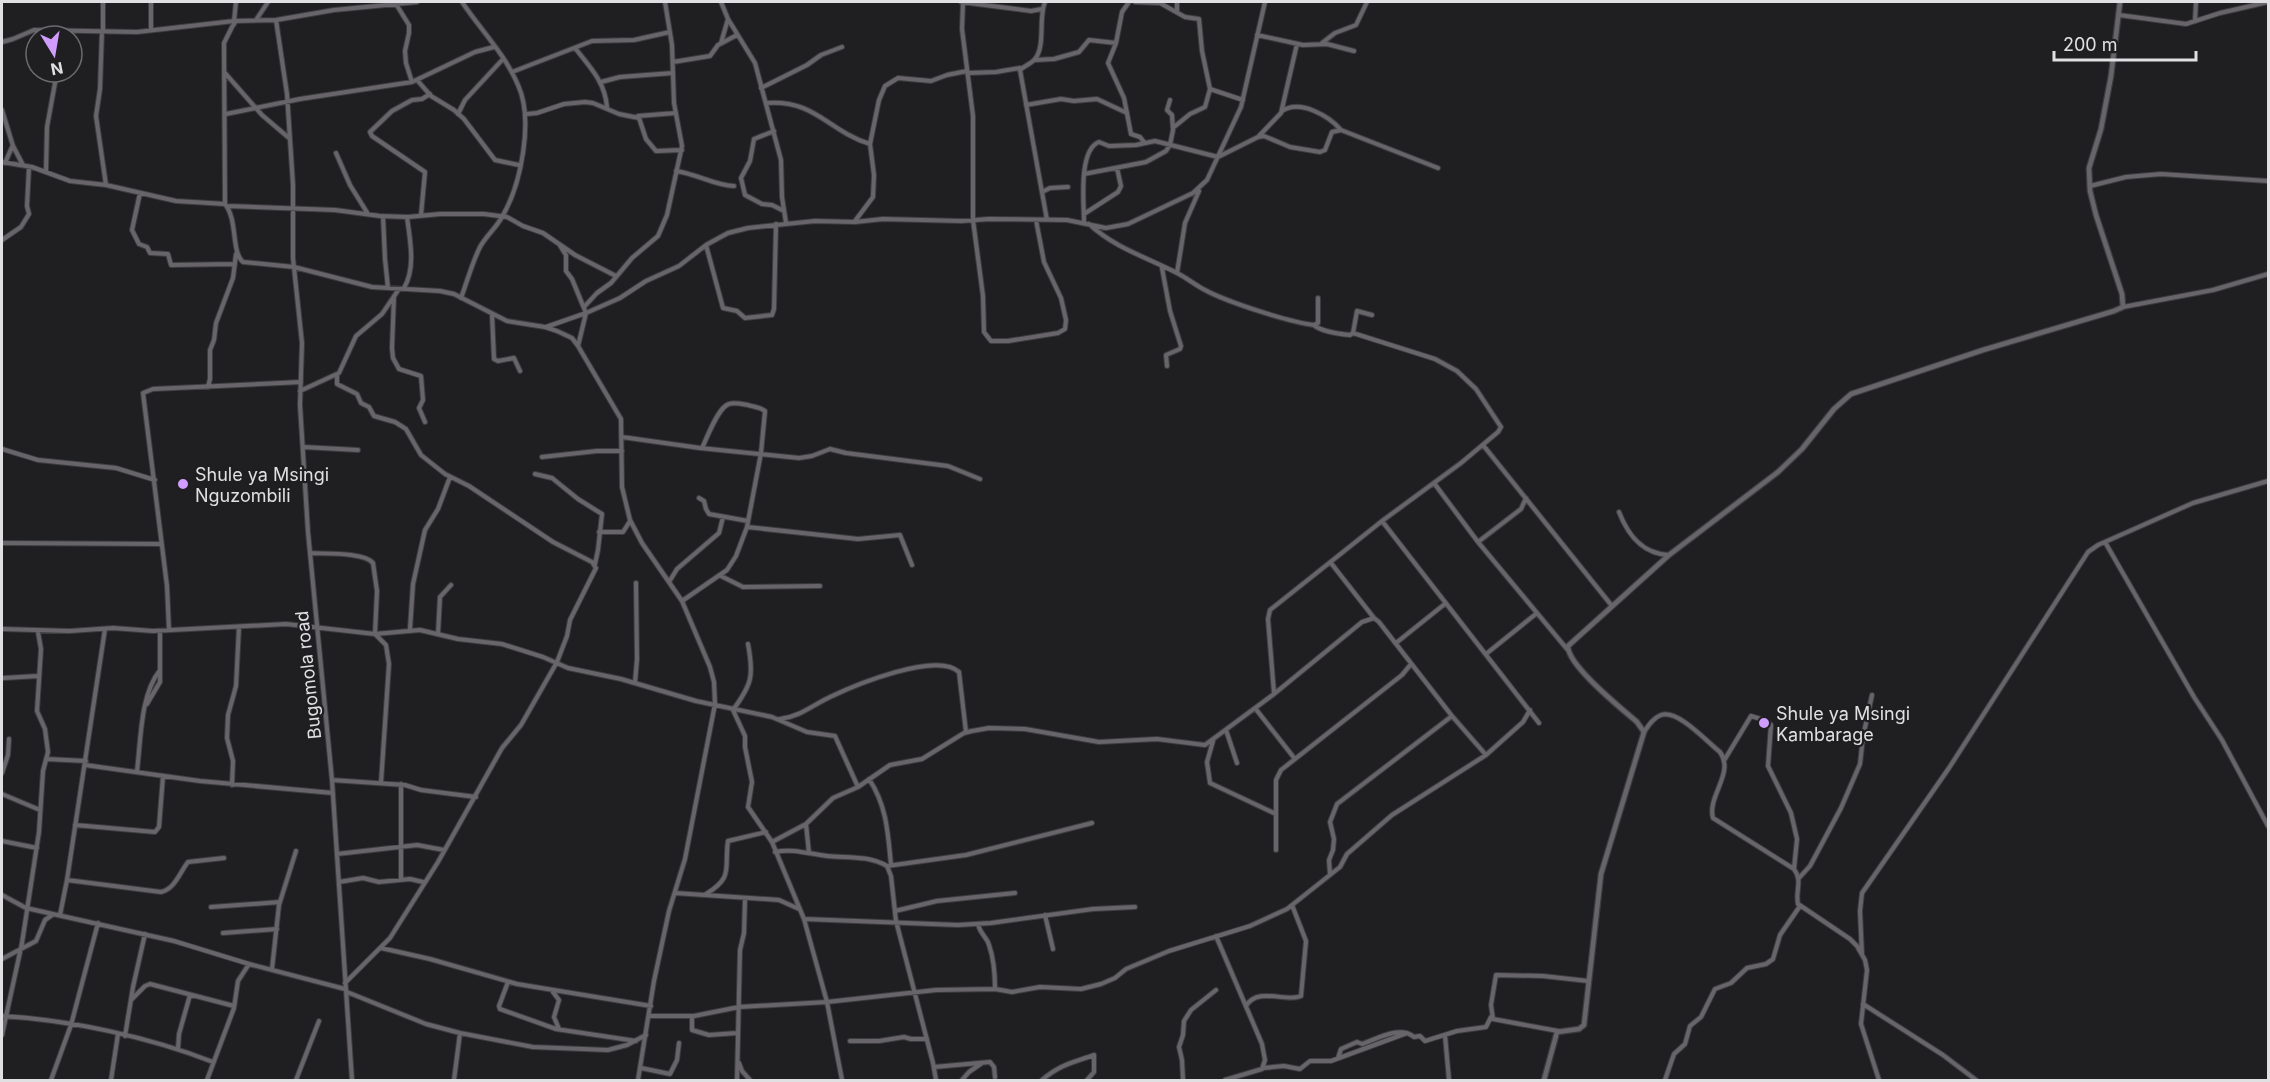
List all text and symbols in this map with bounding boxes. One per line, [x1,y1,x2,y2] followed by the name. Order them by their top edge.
[24,24,84,84] north arrow
[2054,24,2196,62] scale bar
[2063,34,2118,55] text: 200 m
[49,58,65,80] text: N
[195,464,329,506] place label: Shule ya Msingi Nguzombili
[176,477,190,491] marker: Shule ya Msingi Nguzombili
[291,610,325,740] street label: Bugomola road
[1776,703,1910,745] place label: Shule ya Msingi Kambarage
[1757,716,1771,730] marker: Shule ya Msingi Kambarage

